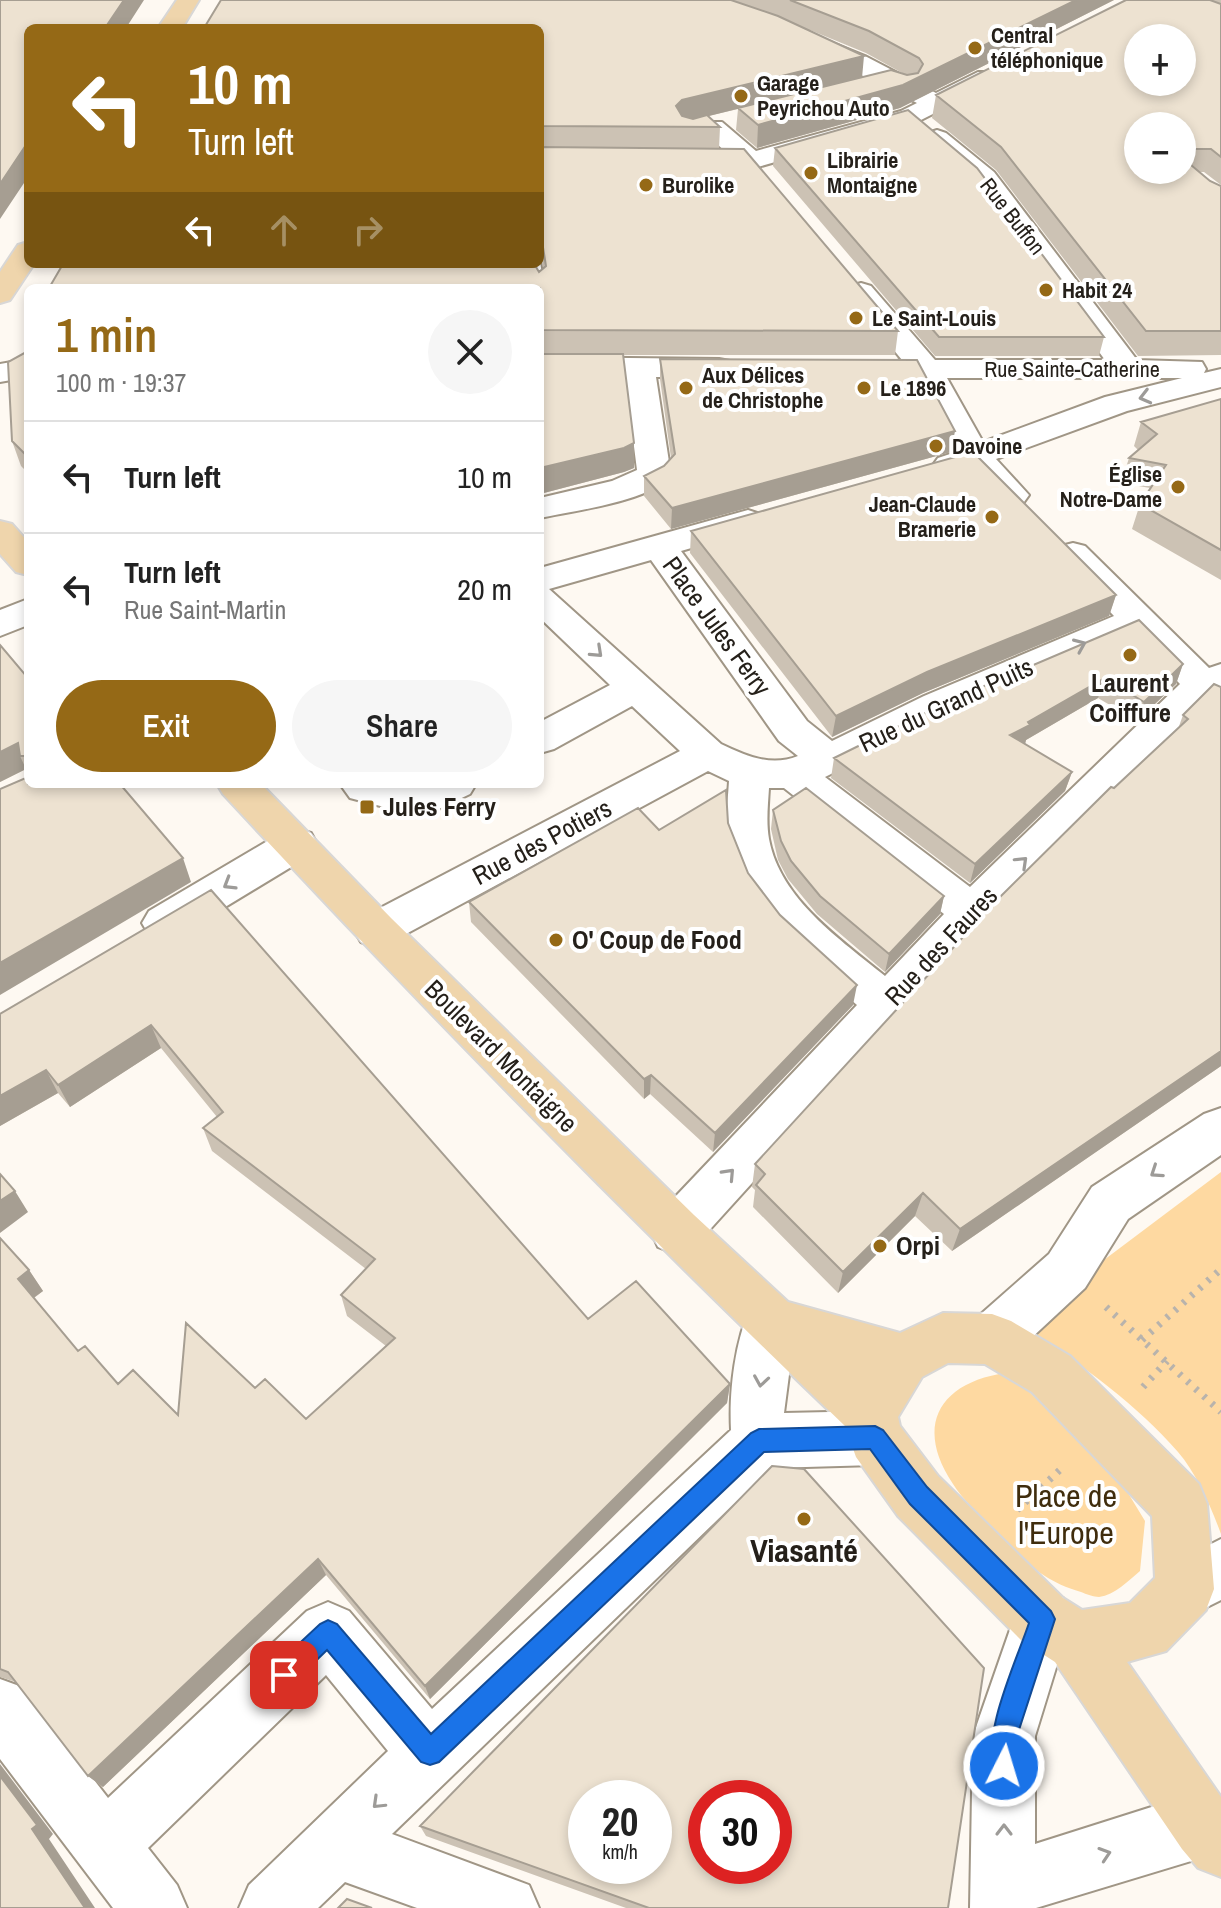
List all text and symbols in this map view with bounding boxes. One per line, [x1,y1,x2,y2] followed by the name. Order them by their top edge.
[991,20,1103,75] place label: Central téléphonique
[1124,24,1196,184] map controls
[1124,24,1196,96] button: +
[966,39,984,57] marker: Central téléphonique
[188,46,293,121] text: 10 m
[56,56,160,160] icon: left
[757,68,890,123] place label: Garage Peyrichou Auto
[732,87,750,105] marker: Garage Peyrichou Auto
[1124,112,1196,184] button: −
[188,118,294,166] text: Turn left
[827,145,917,200] place label: Librairie Montaigne
[802,164,820,182] marker: Librairie Montaigne
[662,170,734,200] place label: Burolike
[973,171,1053,261] street label: Rue Buffon
[637,176,655,194] marker: Burolike
[178,208,222,252] icon: left
[262,208,306,252] icon: ahead
[346,208,390,252] icon: right
[1062,275,1132,305] place label: Habit 24
[1037,281,1055,299] marker: Habit 24
[56,302,157,367] text: 1 min
[872,303,996,333] place label: Le Saint-Louis
[847,309,865,327] marker: Le Saint-Louis
[428,310,512,394] button: close
[984,354,1160,384] street label: Rue Sainte-Catherine
[702,360,823,415] place label: Aux Délices de Christophe
[56,365,186,400] text: 100 m · 19:37
[880,373,946,403] place label: Le 1896
[677,379,695,397] marker: Aux Délices de Christophe
[855,379,873,397] marker: Le 1896
[1139,388,1153,405] one-way arrow
[952,431,1022,461] place label: Davoine
[927,437,945,455] marker: Davoine
[56,455,100,499] icon: left
[124,457,221,497] text: Turn left
[457,457,512,497] text: 10 m
[1060,459,1162,514] place label: Église Notre-Dame
[1169,478,1187,496] marker: Église Notre-Dame
[869,489,976,544] place label: Jean-Claude Bramerie
[983,508,1001,526] marker: Jean-Claude Bramerie
[655,549,780,702] street label: Place Jules Ferry
[124,552,221,592] text: Turn left
[56,567,100,611] icon: left
[457,569,512,609] text: 20 m
[124,592,286,627] text: Rue Saint-Martin
[1071,639,1086,655] one-way arrow
[588,642,602,657] one-way arrow
[1121,646,1139,664] marker: Laurent Coiffure
[853,649,1039,760] street label: Rue du Grand Puits
[1089,665,1171,730] place label: Laurent Coiffure
[56,680,276,772] button: Exit
[292,680,512,772] button: Share
[383,789,496,824] place label: Jules Ferry
[466,790,617,893] street label: Rue des Potiers
[358,798,376,816] marker: Jules Ferry
[1013,857,1027,871] one-way arrow
[223,874,238,890] one-way arrow
[876,879,1005,1013] street label: Rue des Faures
[572,922,742,957] place label: O' Coup de Food
[547,931,565,949] marker: O' Coup de Food
[417,972,585,1140] street label: Boulevard Montaigne
[1151,1162,1165,1177] one-way arrow
[719,1169,734,1183] one-way arrow
[896,1228,940,1263] place label: Orpi
[871,1237,889,1255] marker: Orpi
[753,1374,770,1388] one-way arrow
[1015,1474,1117,1554] park label: Place de l'Europe
[795,1510,813,1528] marker: Viasanté
[750,1529,858,1572] place label: Viasanté
[250,1641,318,1709] pin
[262,1653,306,1697] icon: arrive
[962,1724,1046,1808] position arrow
[688,1780,792,1884] speed limit sign: 30
[373,1794,387,1809] one-way arrow
[602,1795,638,1848] text: 20
[995,1823,1013,1836] one-way arrow
[602,1838,638,1865] text: km/h
[1098,1847,1111,1863] one-way arrow

